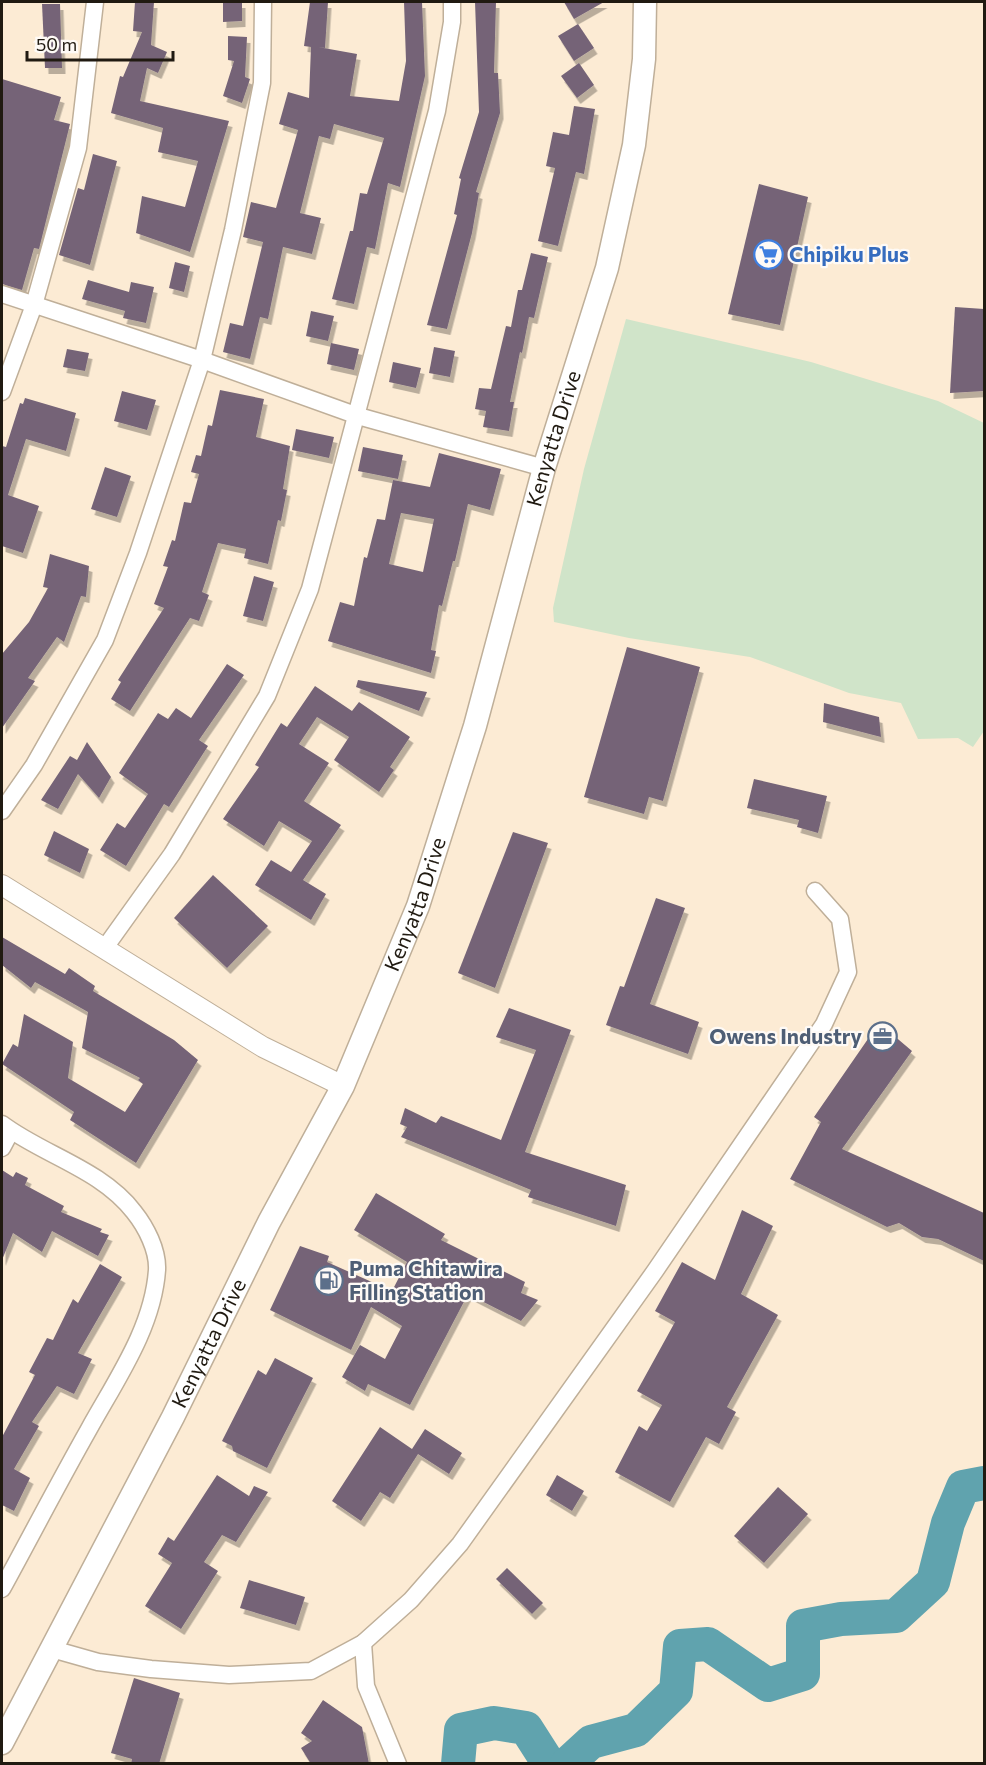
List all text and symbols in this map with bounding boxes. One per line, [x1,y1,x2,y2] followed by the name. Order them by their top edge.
[27,24,172,62] scale bar
[36,33,77,55] text: 50 m
[752,239,784,271] supermarket icon: Chipiku Plus
[789,241,909,266] place label: Chipiku Plus
[520,367,585,509] street label: Kenyatta Drive
[378,834,450,975] street label: Kenyatta Drive
[867,1021,899,1053] office icon: Owens Industry
[709,1023,862,1048] place label: Owens Industry
[349,1255,503,1304] place label: Puma Chitawira Filling Station
[312,1265,344,1297] fuel station icon: Puma Chitawira Filling Station
[165,1274,250,1412] street label: Kenyatta Drive

